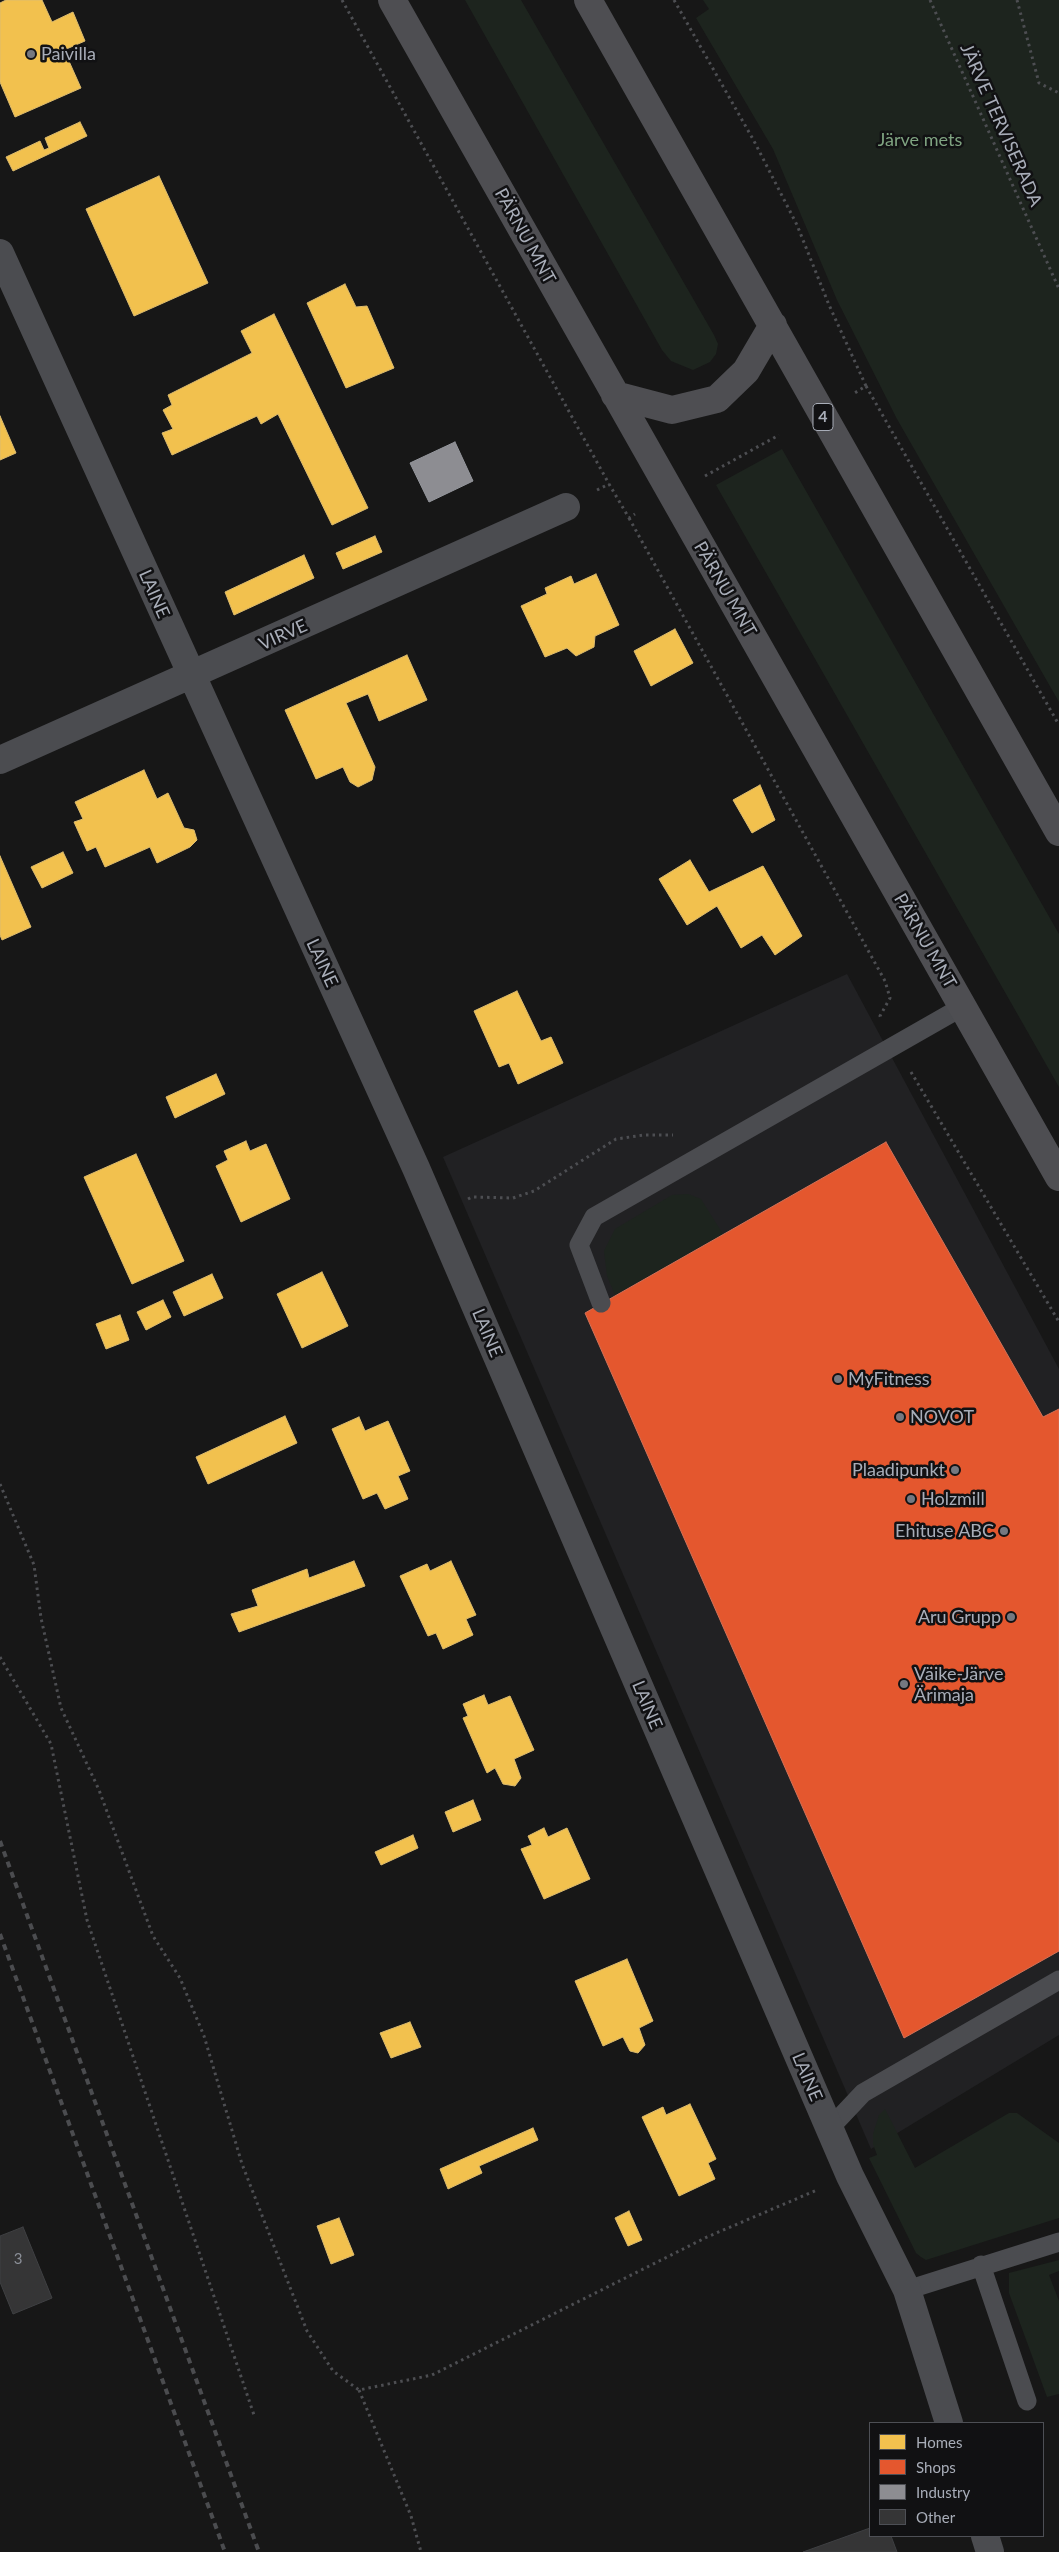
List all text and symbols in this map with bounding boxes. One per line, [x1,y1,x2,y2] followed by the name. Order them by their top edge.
[955,40,1047,210] street label: JÄRVE TERVISERADA
[41,43,96,65] place label: Paivilla
[25,48,37,60] marker: Paivilla
[878,129,962,151] park label: Järve mets
[490,184,560,288] street label: PÄRNU MNT
[813,404,833,431] road number: 4
[689,538,761,640] street label: PÄRNU MNT
[134,566,174,622] street label: LAINE
[255,615,311,655] street label: VIRVE
[889,890,961,992] street label: PÄRNU MNT
[302,936,342,990] street label: LAINE
[467,1305,507,1361] street label: LAINE
[848,1368,930,1390] place label: MyFitness
[832,1373,844,1385] marker: MyFitness
[910,1406,974,1428] place label: NOVOT
[894,1411,906,1423] marker: NOVOT
[852,1459,945,1481] place label: Plaadipunkt
[949,1464,961,1476] marker: Plaadipunkt
[921,1488,985,1510] place label: Holzmill
[905,1493,917,1505] marker: Holzmill
[895,1520,994,1542] place label: Ehituse ABC
[998,1525,1010,1537] marker: Ehituse ABC
[918,1606,1001,1628] place label: Aru Grupp
[1005,1611,1017,1623] marker: Aru Grupp
[914,1663,1003,1706] place label: Väike-Järve Ärimaja
[627,1677,667,1733] street label: LAINE
[898,1678,910,1690] marker: Väike-Järve Ärimaja
[787,2049,827,2105] street label: LAINE
[14,2250,22,2268] house number: 3
[869,2422,1044,2537] legend
[916,2433,962,2451] text: Homes
[916,2458,956,2476] text: Shops
[916,2483,970,2501] text: Industry
[916,2508,955,2526] text: Other

